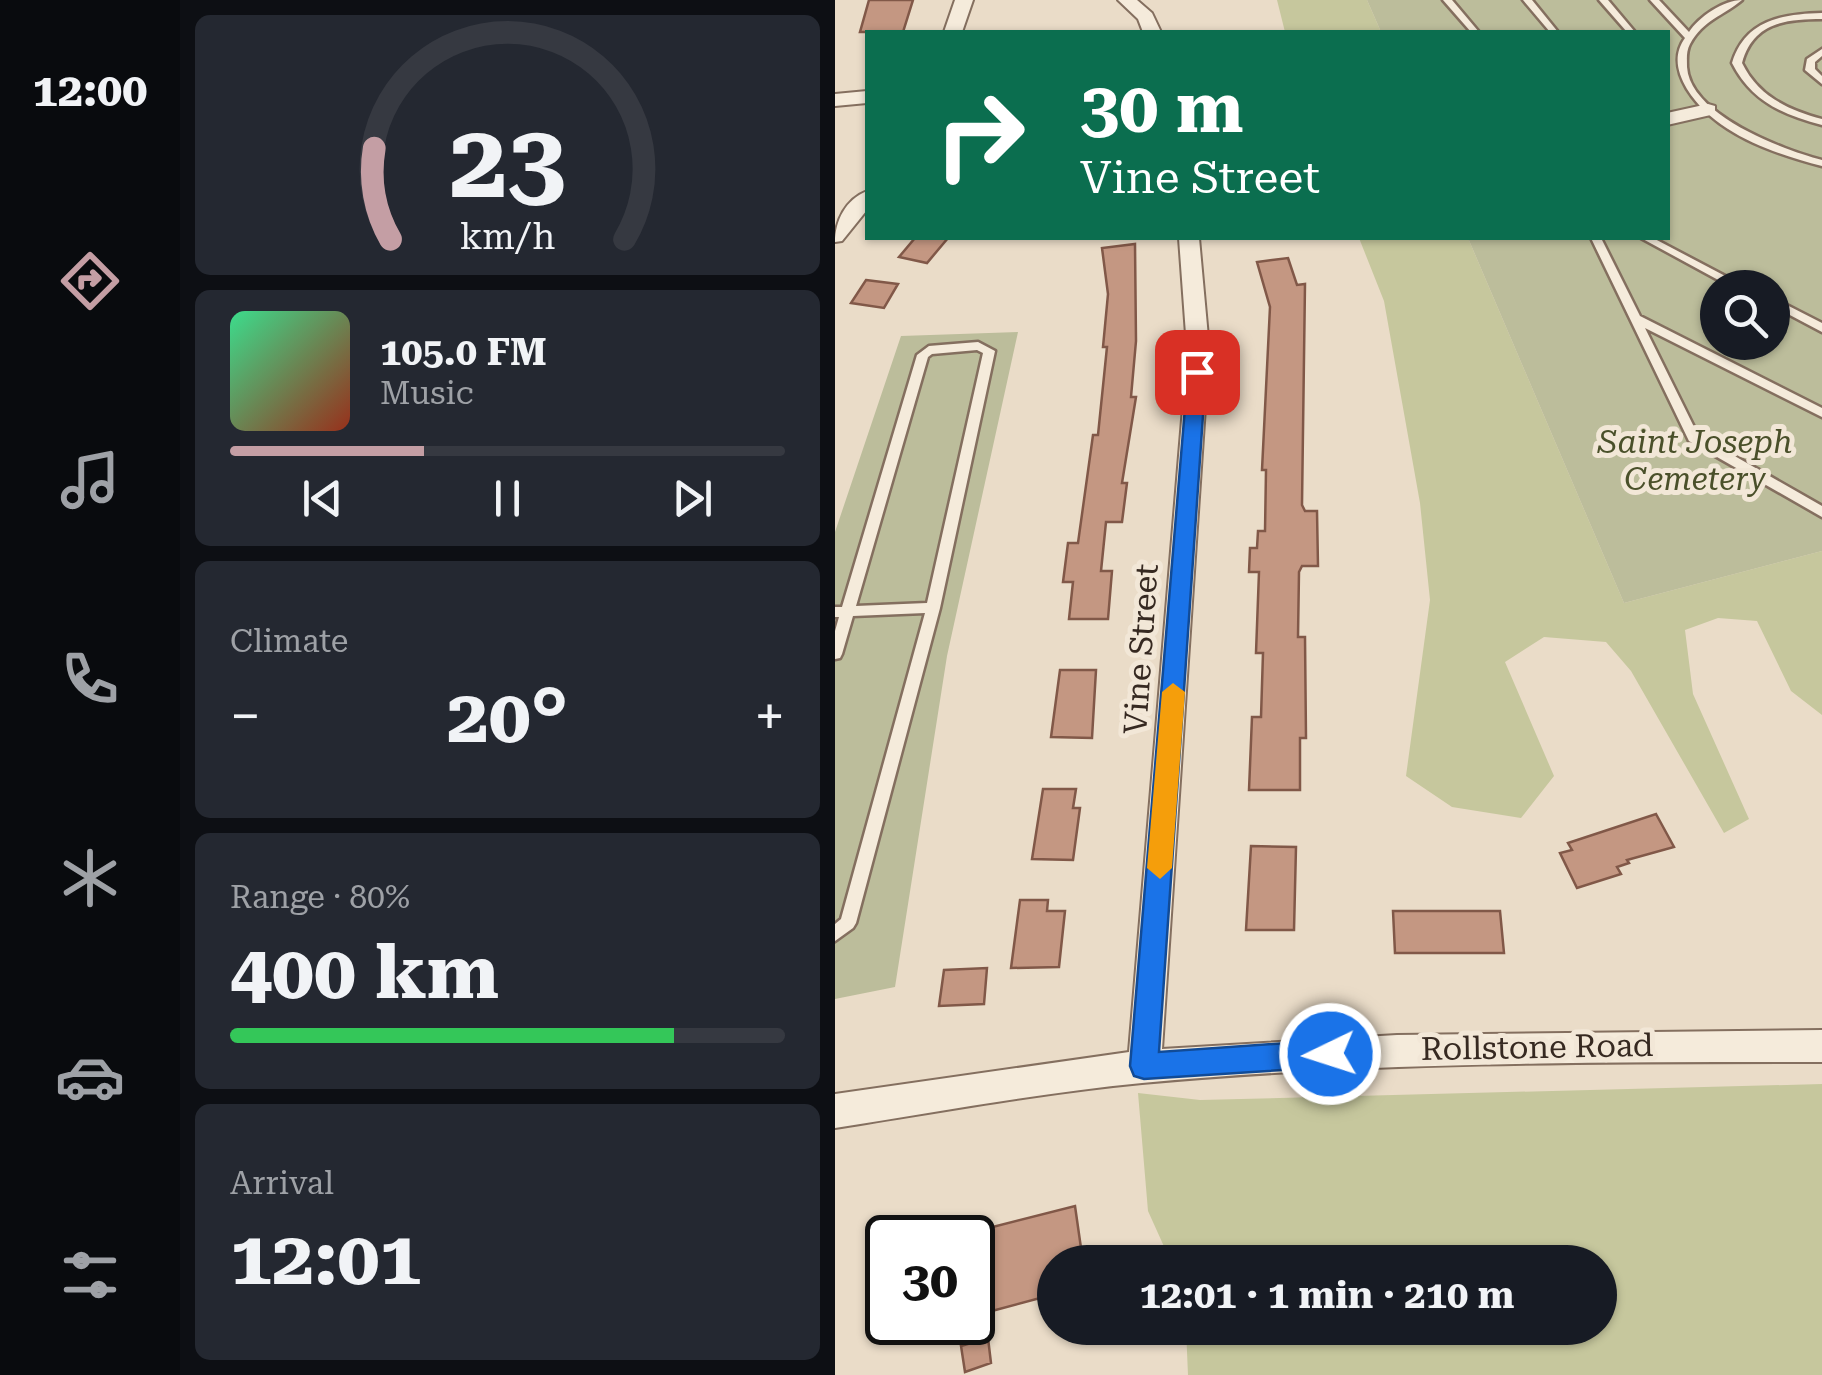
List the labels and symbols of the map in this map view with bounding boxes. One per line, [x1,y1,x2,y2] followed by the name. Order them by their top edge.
[1155,330,1240,415] pin
[1597,423,1792,498] park label: Saint Joseph Cemetery
[1116,562,1166,735] street label: Vine Street
[1278,1002,1382,1106] position arrow
[1420,1026,1654,1068] street label: Rollstone Road
[865,1215,995,1345] speed limit sign: 30

